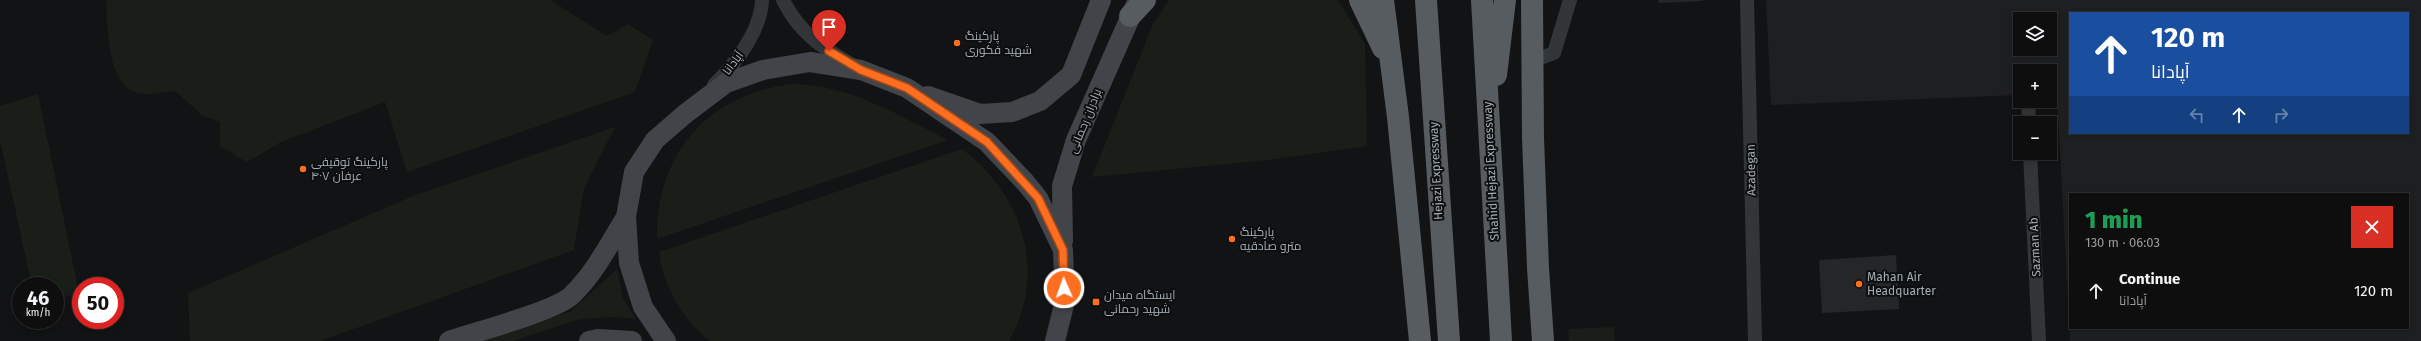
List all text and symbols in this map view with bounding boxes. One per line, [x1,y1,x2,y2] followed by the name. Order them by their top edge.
[812,10,846,51] pin
[2013,12,2057,160] map controls
[2013,12,2057,56] button: layers
[818,16,840,38] icon: arrive
[2151,21,2225,54] text: 120 m
[2085,28,2137,80] icon: ahead
[965,29,1032,57] place label: پارکینگ شهید فکوری
[952,38,962,48] marker: پارکینگ شهید فکوری
[720,48,748,79] street label: آپادانا
[2151,61,2190,83] text: آپادانا
[2013,64,2057,108] button: +
[1066,87,1104,155] street label: برادران رحمانی
[1480,101,1502,241] street label: Shahid Hejazi Expressway
[2186,104,2208,126] icon: left
[2228,104,2250,126] icon: ahead
[2270,104,2292,126] icon: right
[2013,116,2057,160] button: −
[1426,121,1446,220] street label: Hejazi Expressway
[1744,144,1758,196] street label: Azadegan
[311,155,388,183] place label: پارکینگ توقیفی عرفان ۴۰۷
[298,164,308,174] marker: پارکینگ توقیفی عرفان ۴۰۷
[2085,206,2143,234] text: 1 min
[2351,206,2393,248] button: close
[2026,217,2044,277] street label: Sazman Ab
[1240,225,1301,253] place label: پارکینگ مترو صادقیه
[1227,234,1237,244] marker: پارکینگ مترو صادقیه
[2085,235,2160,250] text: 130 m · 06:03
[1043,267,1085,309] position arrow
[1867,270,1936,298] place label: Mahan Air Headquarter
[2119,270,2180,288] text: Continue
[72,277,124,329] speed limit sign: 50
[1854,279,1864,289] marker: Mahan Air Headquarter
[2085,280,2107,302] icon: ahead
[2354,282,2393,300] text: 120 m
[27,286,49,310] text: 46
[1104,288,1175,316] place label: ایستگاه میدان شهید رحمانی
[2119,293,2147,308] text: آپادانا
[1091,297,1101,307] marker: ایستگاه میدان شهید رحمانی
[26,307,50,319] text: km/h

